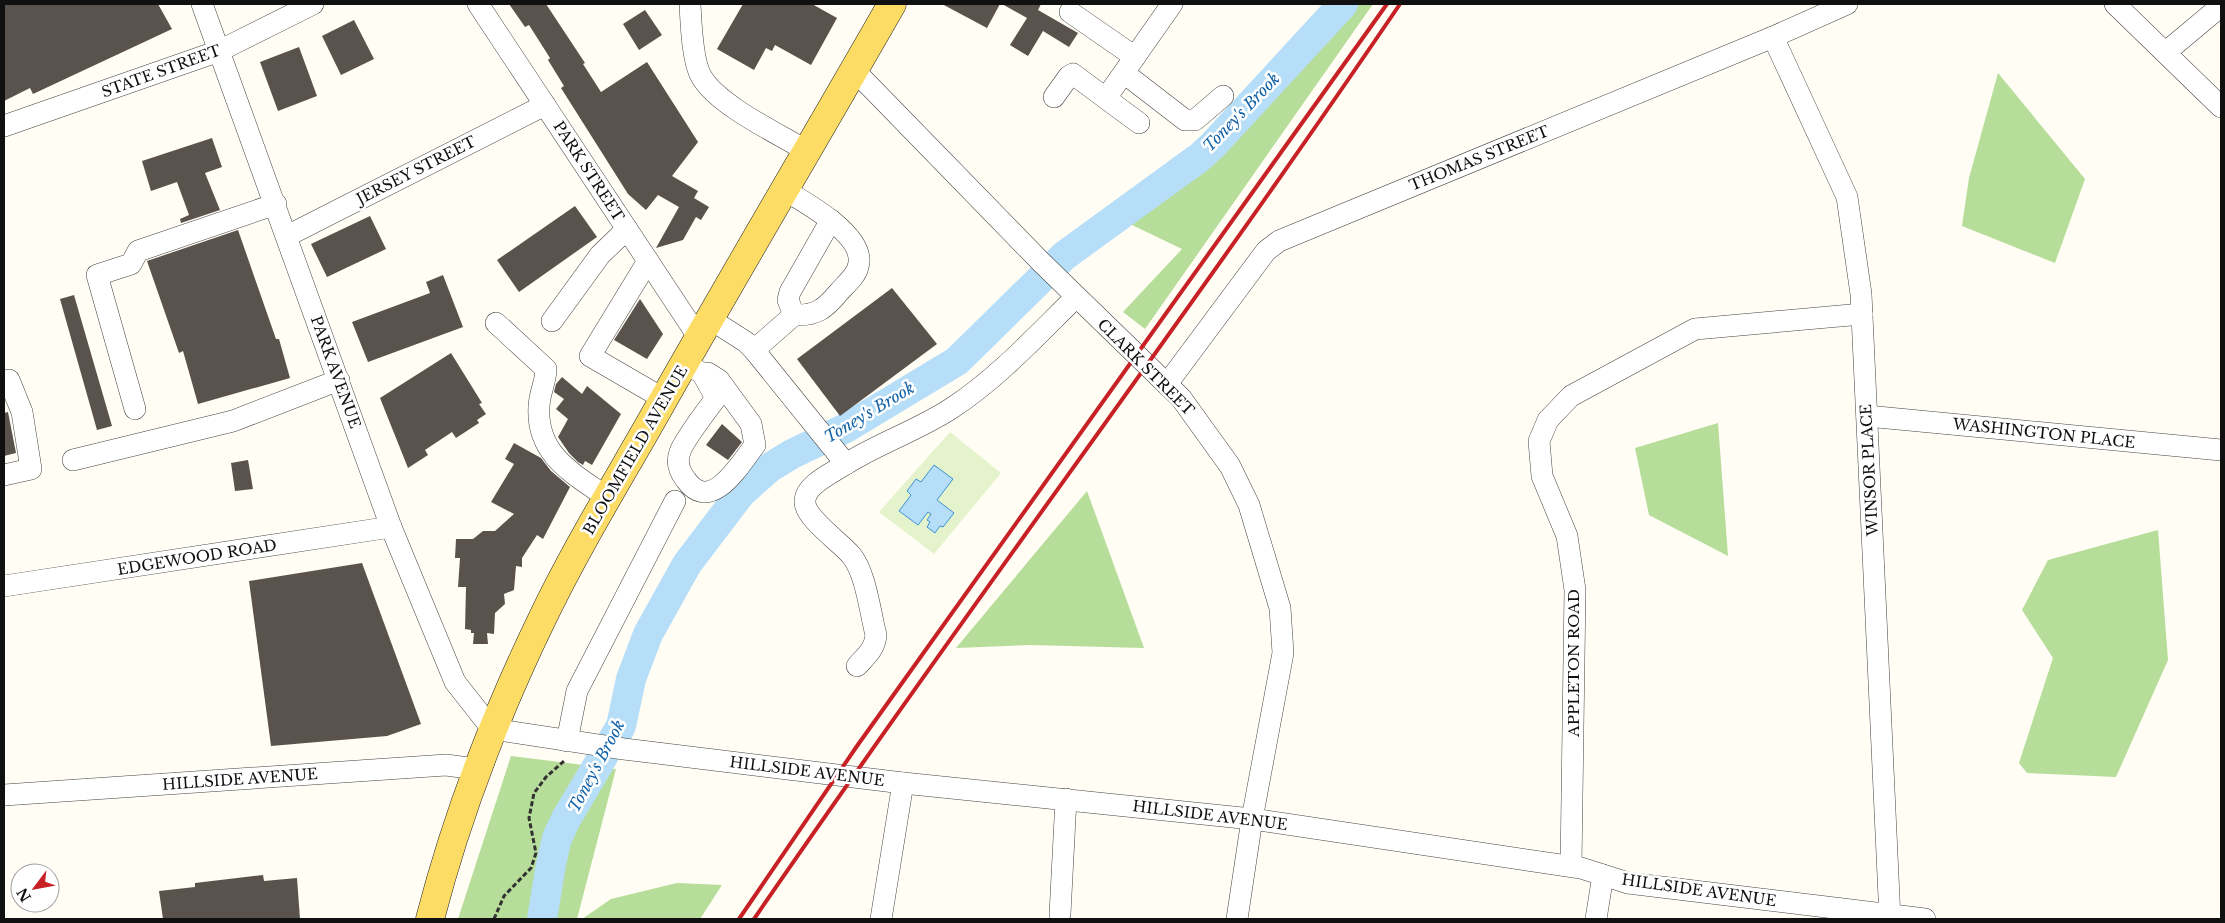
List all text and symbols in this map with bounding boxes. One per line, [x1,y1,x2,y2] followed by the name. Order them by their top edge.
[99,41,223,101] street label: STATE STREET
[1198,68,1284,156] water label: Toney's Brook
[550,117,628,225] street label: PARK STREET
[1406,121,1552,195] street label: THOMAS STREET
[351,132,479,209] street label: JERSEY STREET
[307,313,365,431] street label: PARK AVENUE
[1094,315,1198,419] street label: CLARK STREET
[579,362,691,538] street label: BLOOMFIELD AVENUE
[820,377,918,447] water label: Toney's Brook
[1856,403,1882,537] street label: WINSOR PLACE
[1951,414,2136,452] street label: WASHINGTON PLACE
[116,535,278,579] street label: EDGEWOOD ROAD
[1564,589,1583,738] street label: APPLETON ROAD
[563,716,629,816] water label: Toney's Brook
[728,752,886,790] street label: HILLSIDE AVENUE
[162,764,319,794] street label: HILLSIDE AVENUE
[1131,796,1289,834] street label: HILLSIDE AVENUE
[10,863,60,913] north arrow
[1620,870,1778,910] street label: HILLSIDE AVENUE
[13,885,35,905] text: N

